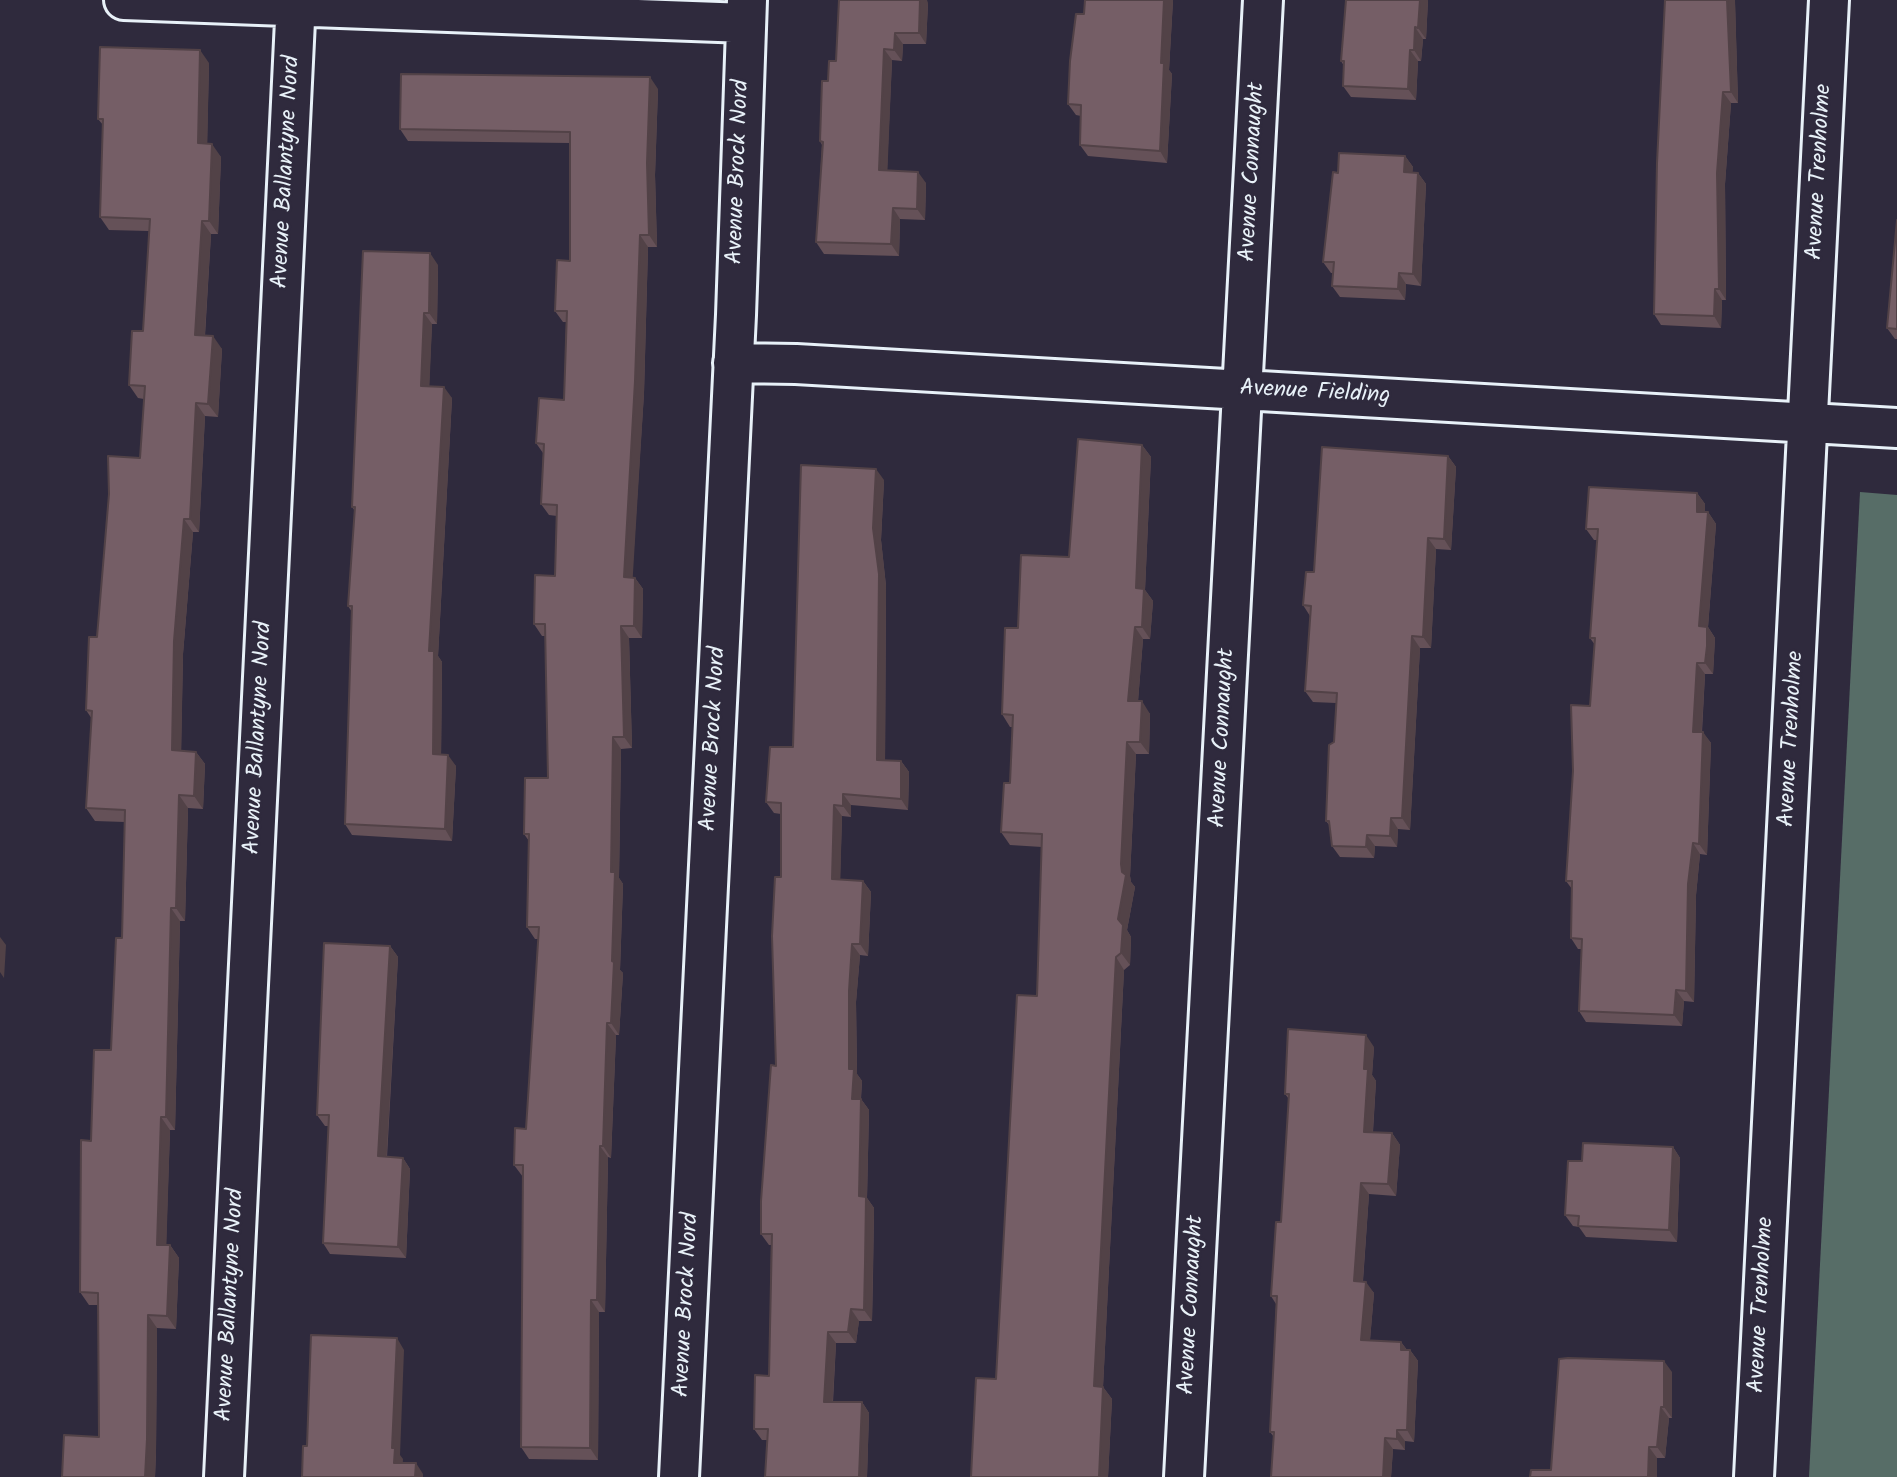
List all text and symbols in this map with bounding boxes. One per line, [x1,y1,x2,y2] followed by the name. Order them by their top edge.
[268,55,308,289] street label: Avenue Ballantyne Nord
[723,79,757,265] street label: Avenue Brock Nord
[1236,82,1272,262] street label: Avenue Connaught
[1803,83,1839,261] street label: Avenue Trenholme
[1239,376,1391,412] street label: Avenue Fielding
[240,621,280,855] street label: Avenue Ballantyne Nord
[696,646,734,832] street label: Avenue Brock Nord
[1206,648,1242,828] street label: Avenue Connaught
[1775,650,1811,828] street label: Avenue Trenholme
[212,1188,252,1422] street label: Avenue Ballantyne Nord
[669,1212,707,1398] street label: Avenue Brock Nord
[1175,1215,1211,1395] street label: Avenue Connaught
[1745,1216,1781,1394] street label: Avenue Trenholme

